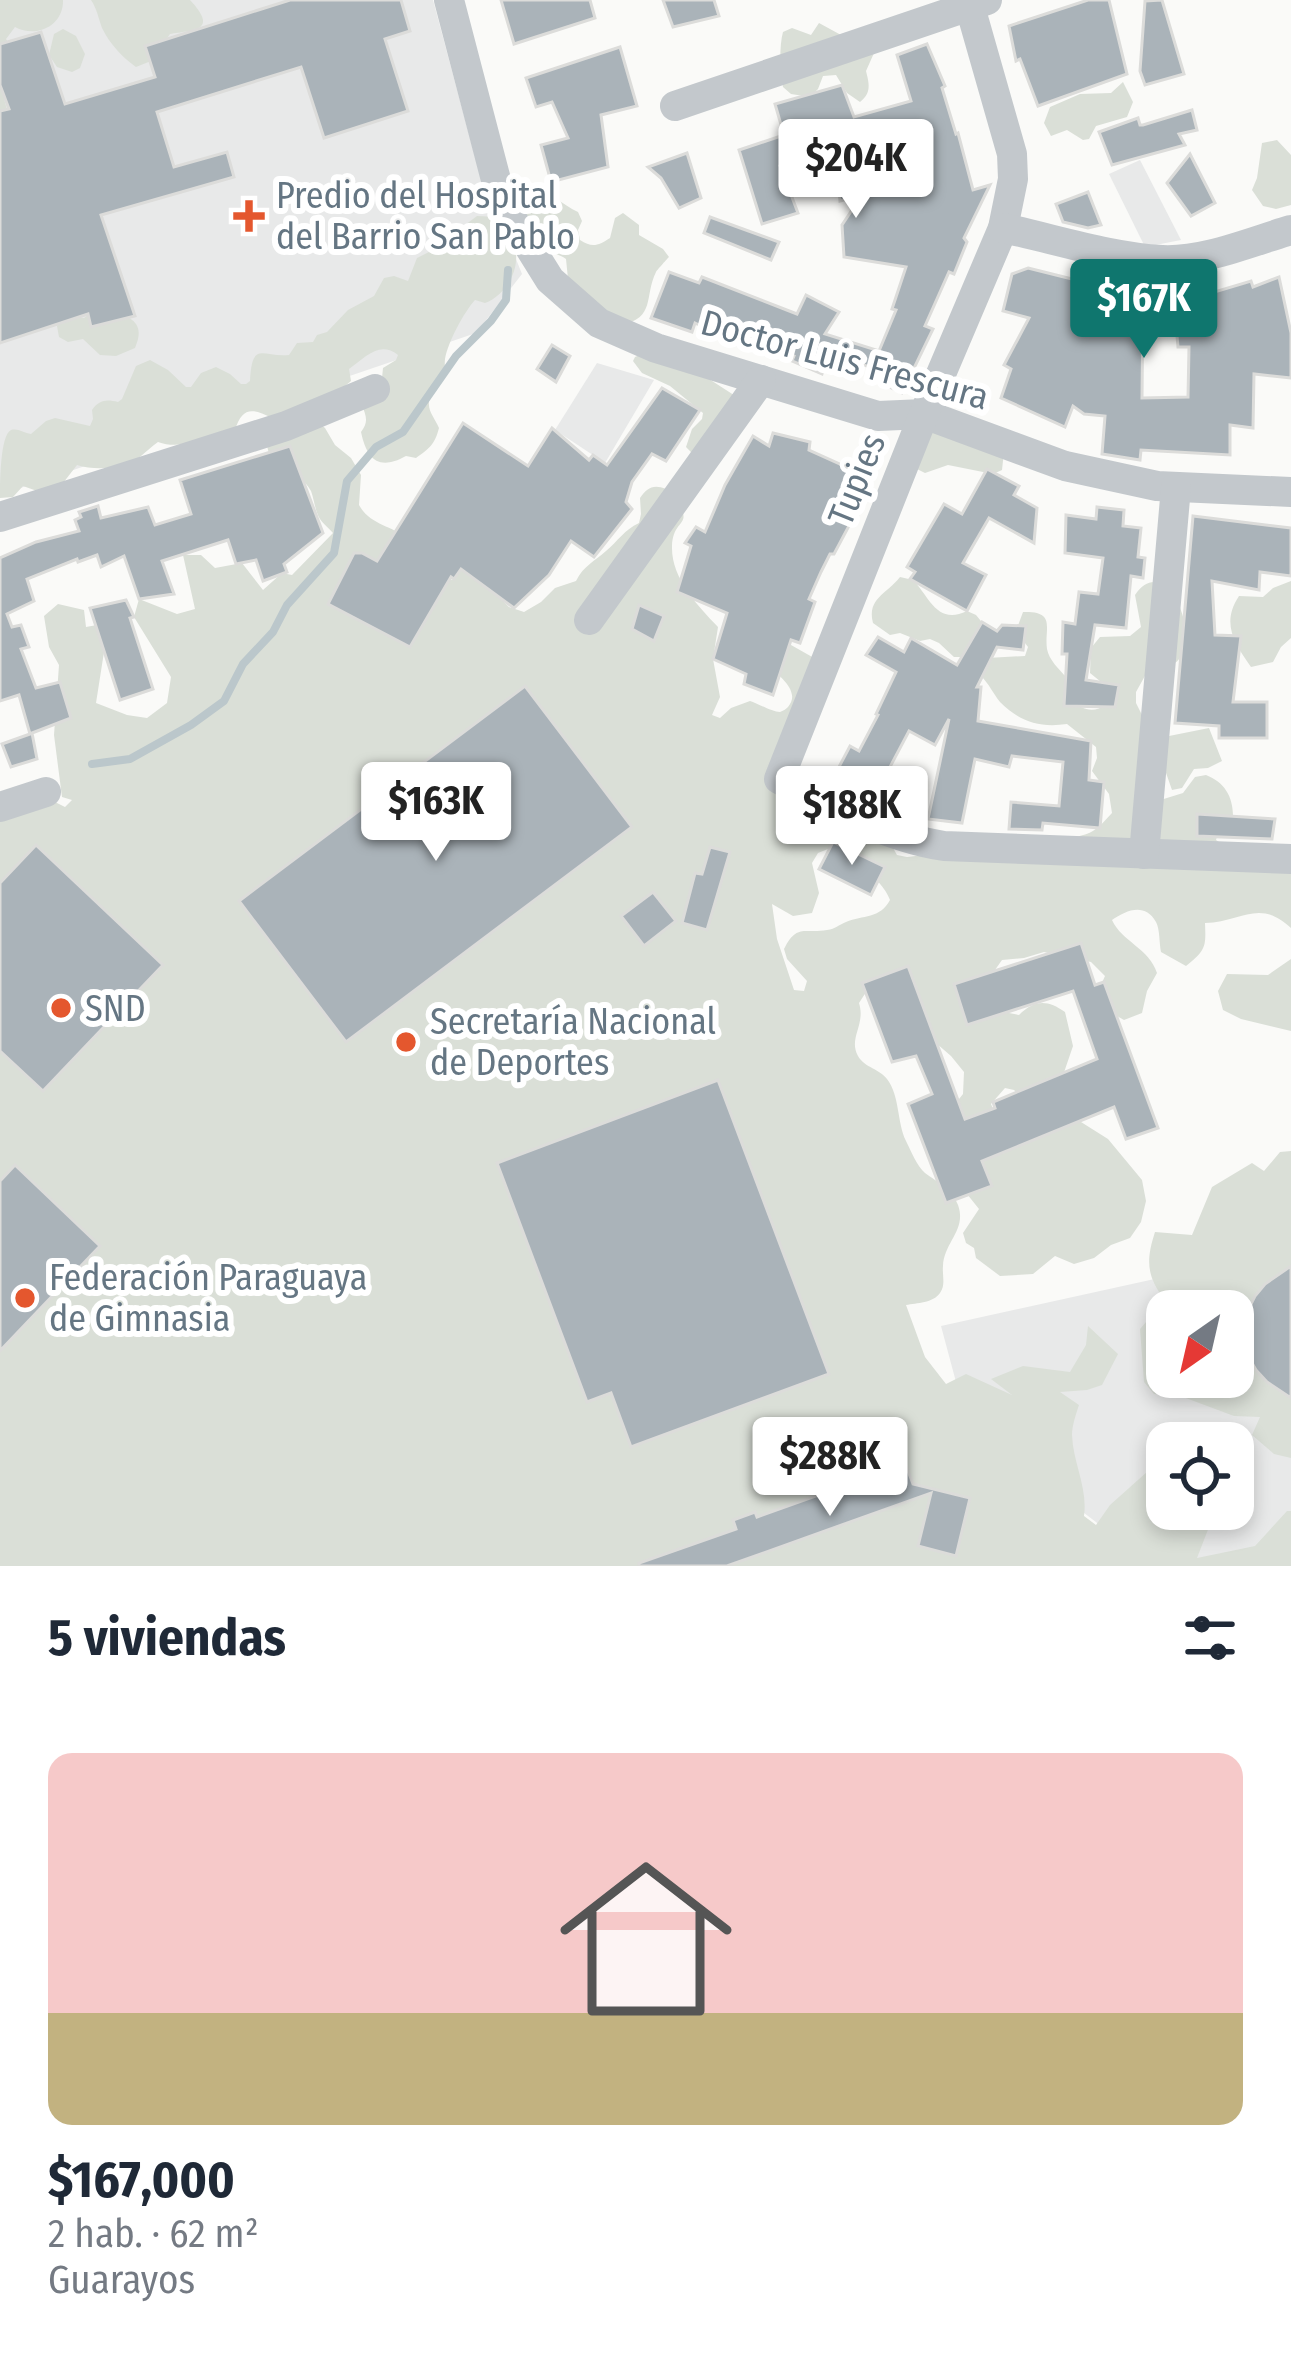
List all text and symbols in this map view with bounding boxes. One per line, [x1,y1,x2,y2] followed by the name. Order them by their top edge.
[772,119,940,221] pin: $204K
[805,135,907,181] text: $204K
[276,174,575,259] place label: Predio del Hospital del Barrio San Pablo
[233,200,265,232] marker: Predio del Hospital del Barrio San Pablo
[1060,259,1228,361] pin: $167K
[1097,275,1191,321] text: $167K
[696,300,993,420] street label: Doctor Luis Frescura
[819,427,895,532] street label: Tupies
[352,762,520,864] pin: $163K
[768,766,936,868] pin: $188K
[388,778,484,824] text: $163K
[803,782,901,828] text: $188K
[85,987,146,1031] place label: SND
[48,995,74,1021] marker: SND
[430,1000,716,1085] place label: Secretaría Nacional de Deportes
[393,1029,419,1055] marker: Secretaría Nacional de Deportes
[49,1256,367,1341] place label: Federación Paraguaya de Gimnasia
[12,1285,38,1311] marker: Federación Paraguaya de Gimnasia
[1146,1290,1254,1398] north arrow
[1146,1290,1254,1530] map controls
[746,1417,914,1519] pin: $288K
[1146,1422,1254,1530] button: locate
[780,1433,880,1479] text: $288K
[1177,1605,1243,1671] icon: filters
[48,1607,286,1669] text: 5 viviendas
[538,1831,754,2047] icon: home
[48,2149,235,2211] text: $167,000
[48,2211,259,2257] text: 2 hab. · 62 m²
[48,2257,195,2303] text: Guarayos

